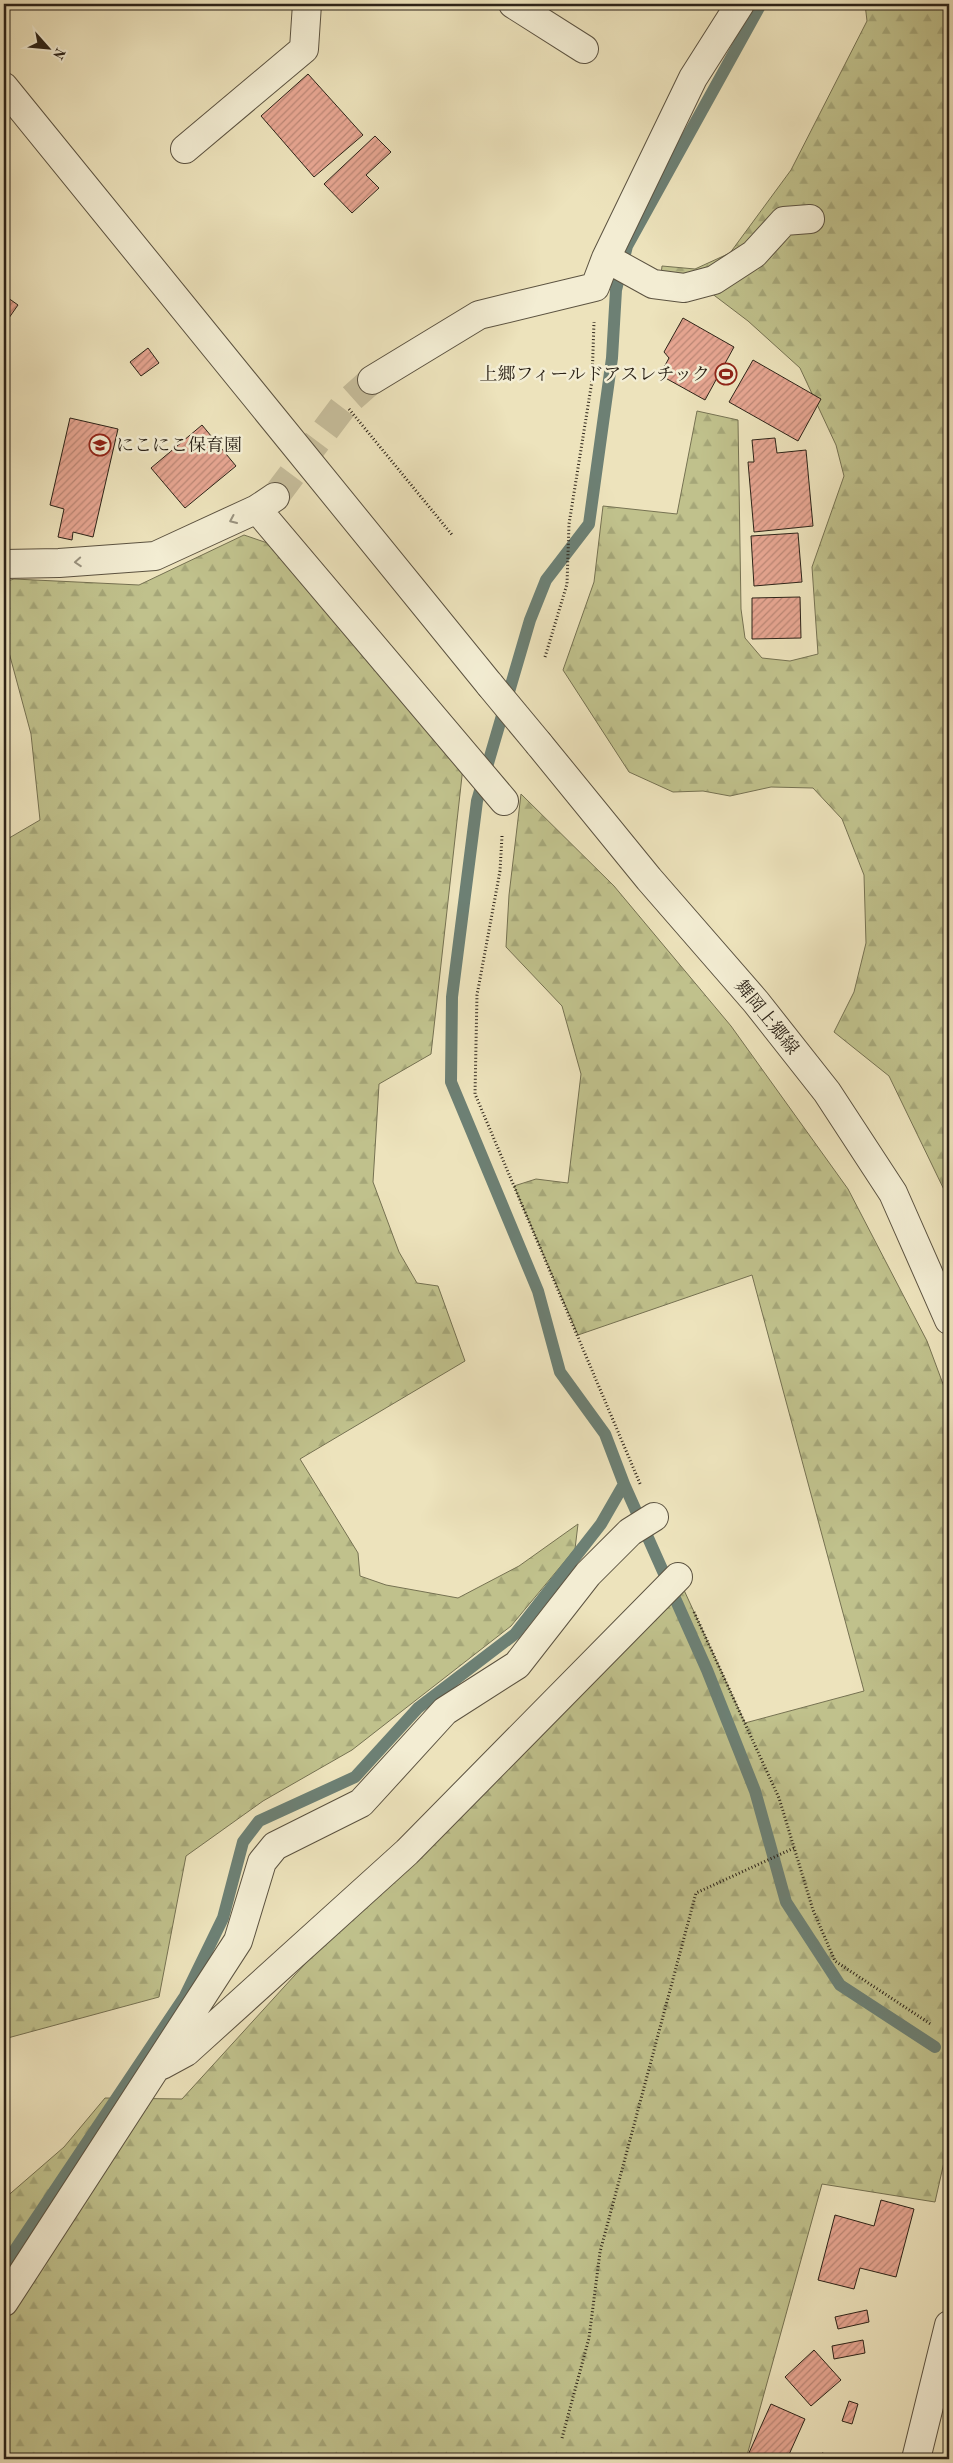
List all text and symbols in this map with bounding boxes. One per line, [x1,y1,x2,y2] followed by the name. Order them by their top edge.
[22,22,72,72] north arrow
[50,46,67,62] text: N
[714,362,738,386] sports icon: 上郷フィールドアスレチック
[480,364,710,384] place label: 上郷フィールドアスレチック
[88,433,112,457] school or university icon: にこにこ保育園
[116,435,242,455] place label: にこにこ保育園
[229,514,238,525] one-way arrow
[74,556,82,567] one-way arrow
[731,976,803,1058] street label: 舞岡上郷線

